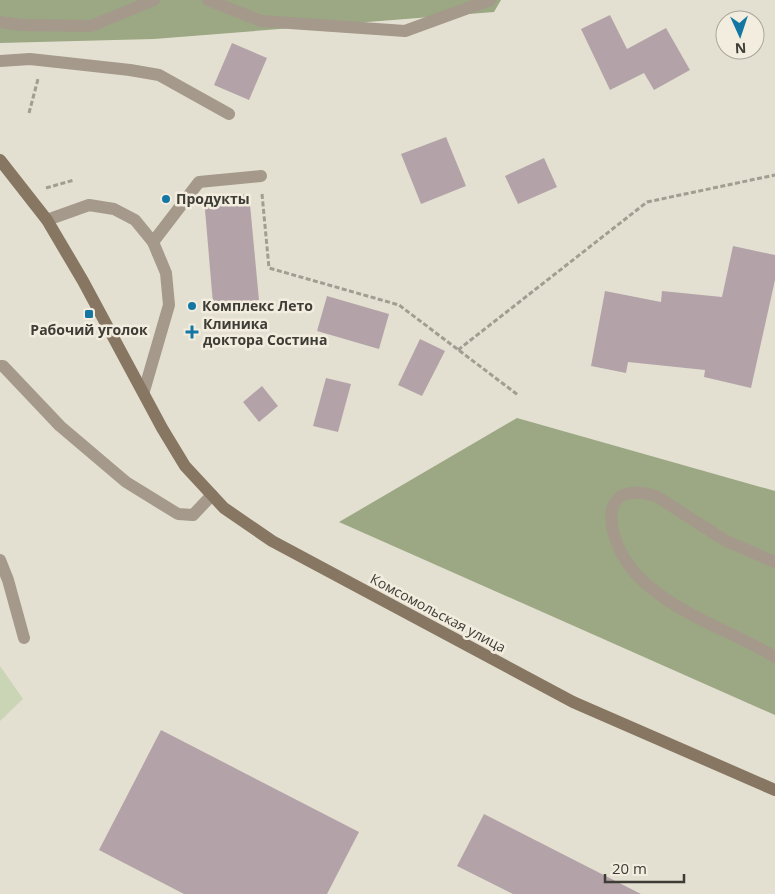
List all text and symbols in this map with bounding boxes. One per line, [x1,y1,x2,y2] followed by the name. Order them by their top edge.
[715,10,765,60] north arrow
[735,39,747,58] text: N
[176,189,250,208] place label: Продукты
[160,193,172,205] marker: Продукты
[202,296,313,315] place label: Комплекс Лето
[186,300,198,312] marker: Комплекс Лето
[83,308,95,320] marker: Рабочий уголок
[203,314,327,349] place label: Клиника доктора Состина
[30,320,148,339] place label: Рабочий уголок
[185,325,199,339] marker: Клиника доктора Состина
[367,569,509,656] street label: Комсомольская улица
[605,852,684,884] scale bar
[612,858,647,878] text: 20 m

